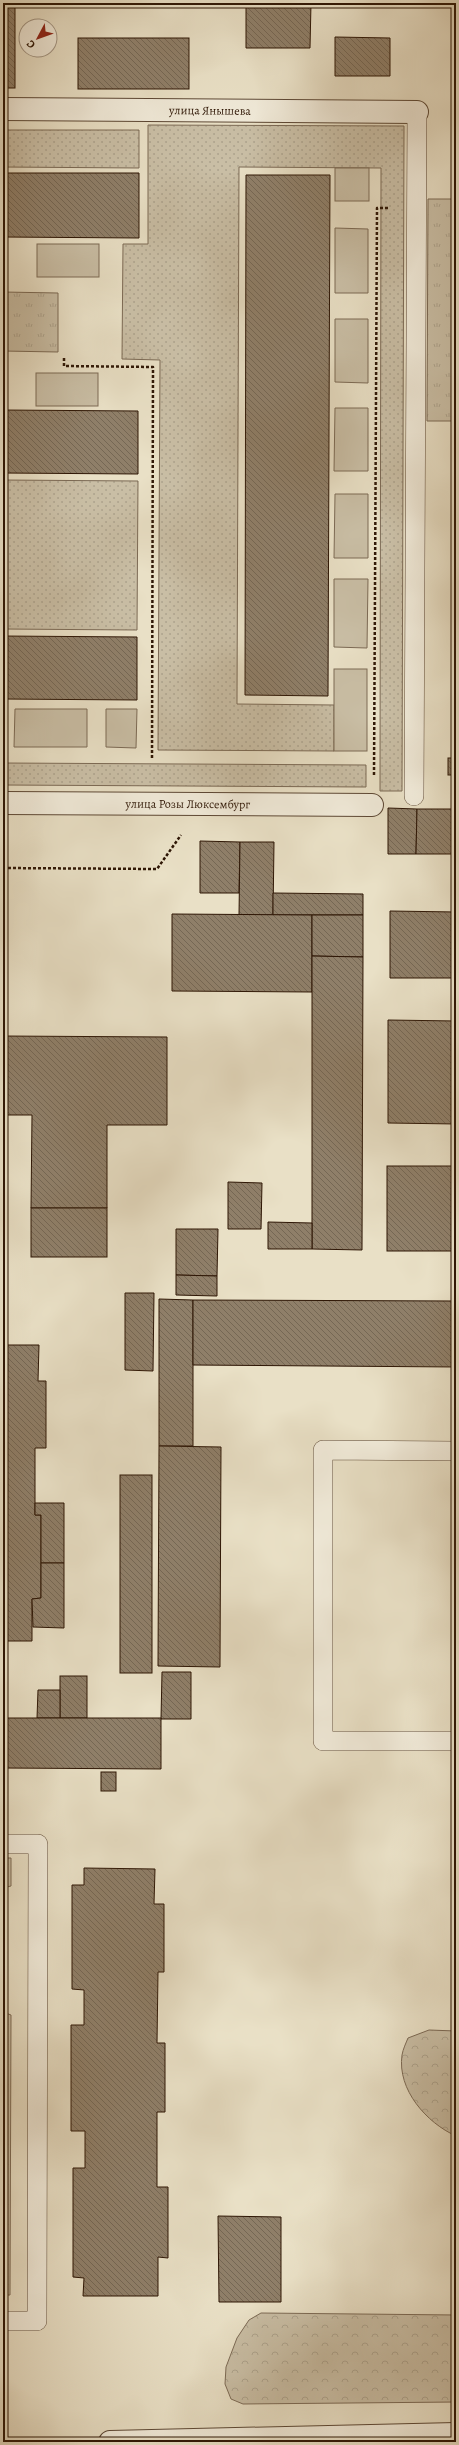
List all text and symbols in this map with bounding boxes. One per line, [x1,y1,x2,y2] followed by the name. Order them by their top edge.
[18,18,58,58] north arrow
[23,37,39,52] text: С
[168,102,251,119] street label: улица Янышева
[125,796,250,812] street label: улица Розы Люксембург

